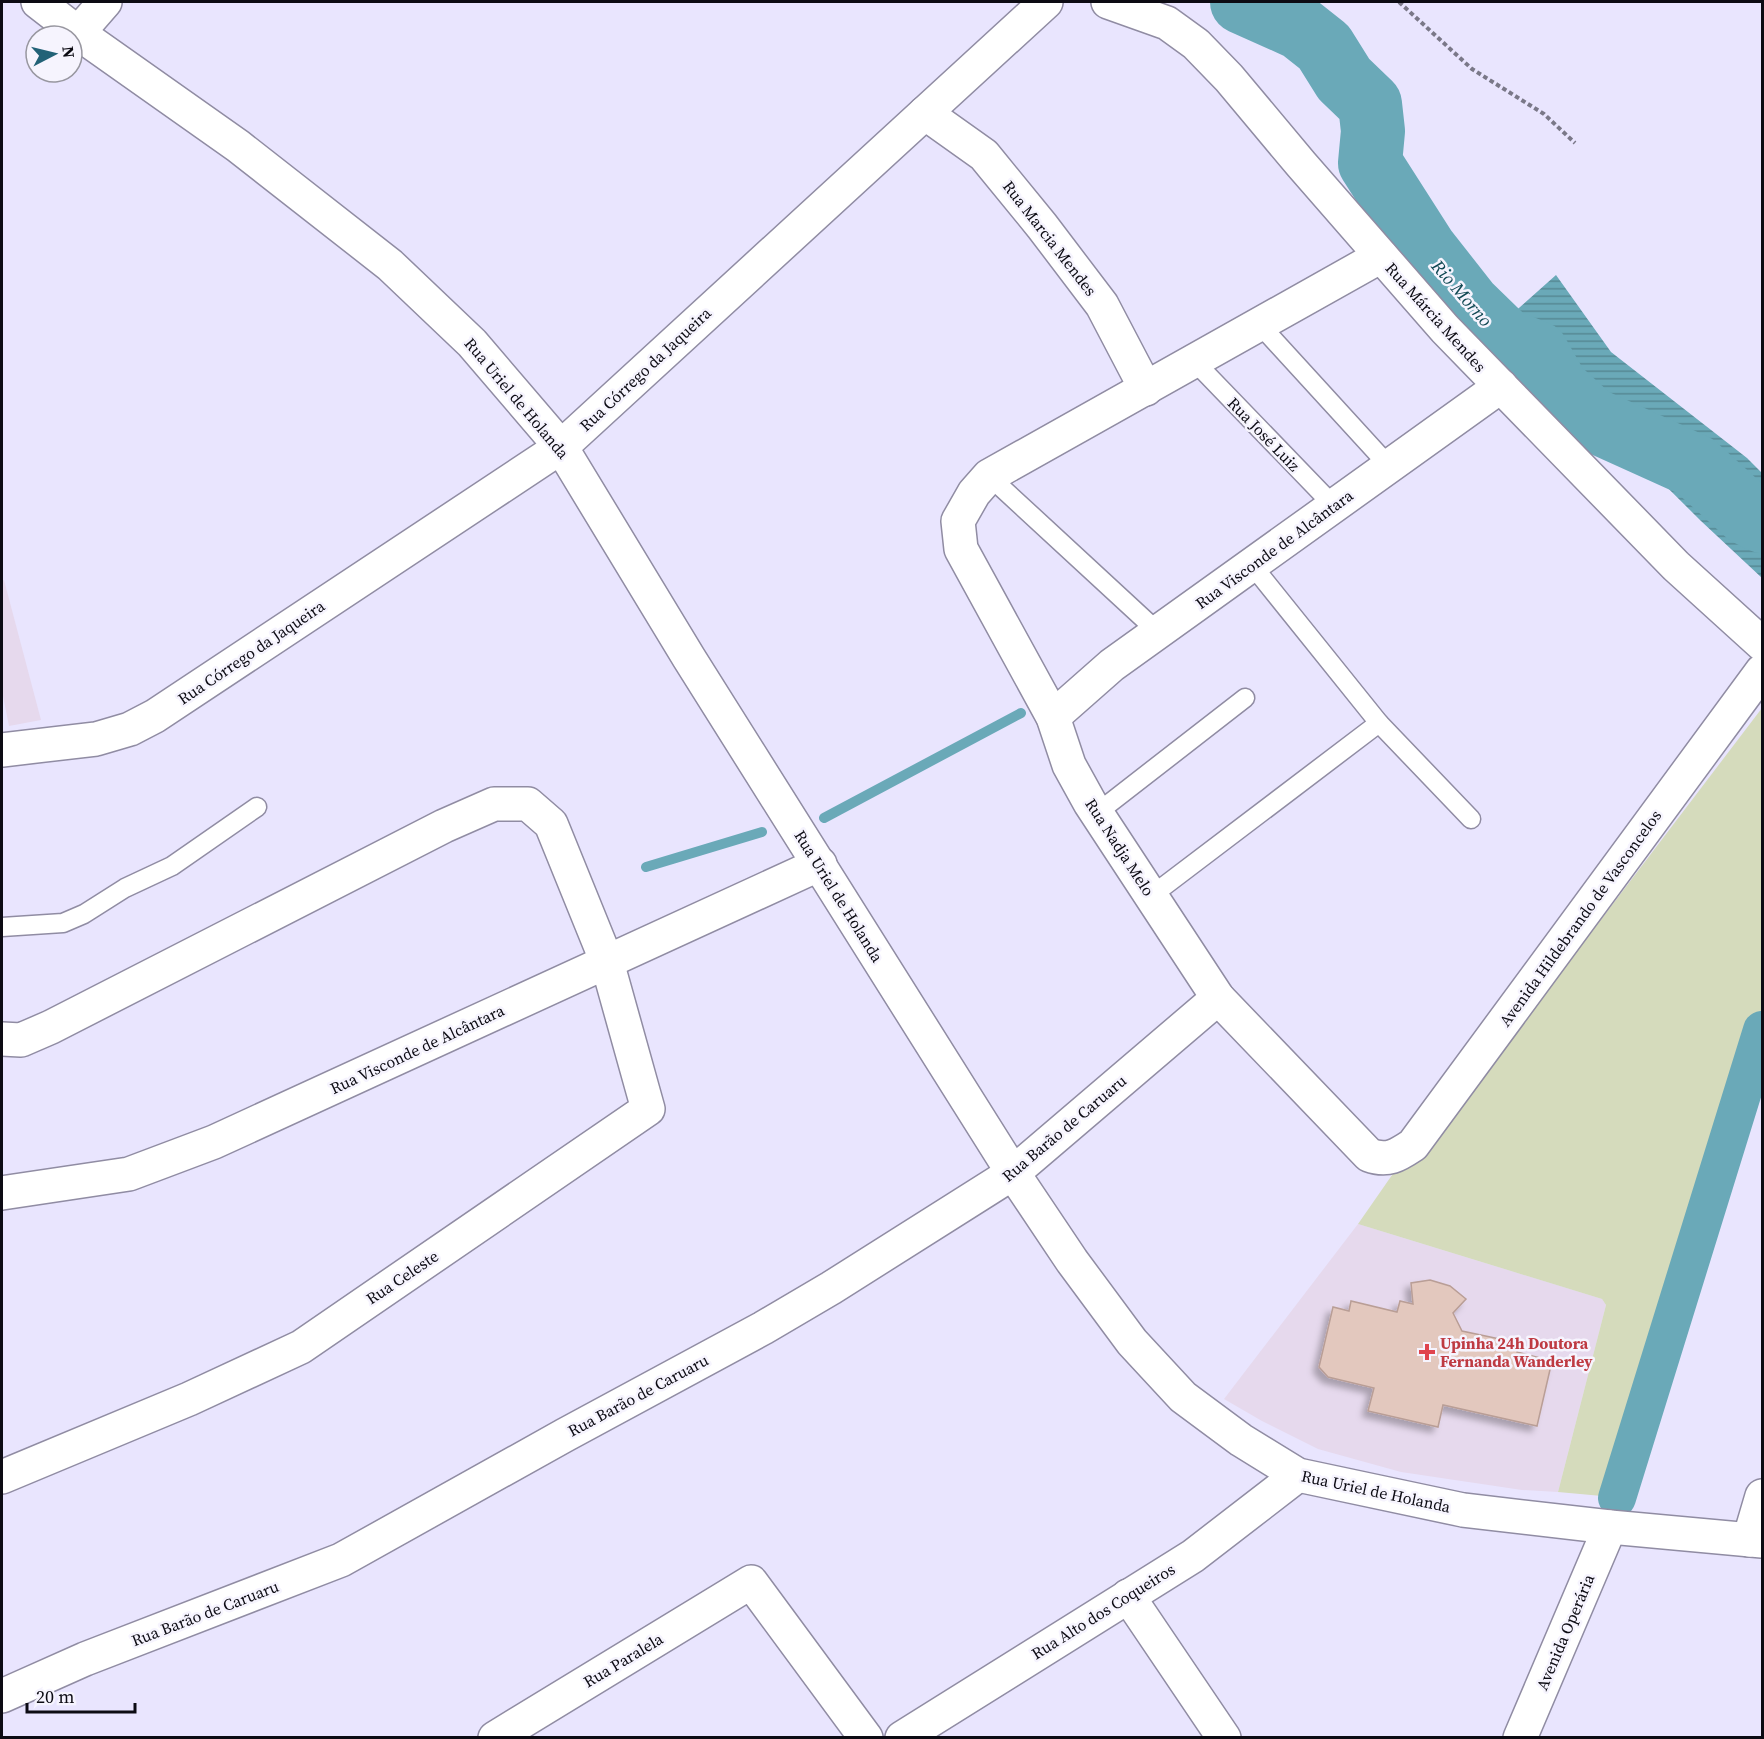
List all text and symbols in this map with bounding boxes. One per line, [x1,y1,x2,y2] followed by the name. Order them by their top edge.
[24,24,84,84] north arrow
[57,45,81,60] text: N
[998,176,1102,300] street label: Rua Marcia Mendes
[1425,253,1498,332] water label: Rio Morno
[1381,257,1491,377] street label: Rua Márcia Mendes
[574,301,716,436] street label: Rua Córrego da Jaqueira
[460,333,575,464] street label: Rua Uriel de Holanda
[1223,392,1305,476] street label: Rua José Luiz
[1191,484,1358,614] street label: Rua Visconde de Alcântara
[173,594,329,709] street label: Rua Córrego da Jaqueira
[1080,794,1160,900] street label: Rua Nadja Melo
[1494,805,1666,1031] street label: Avenida Hildebrando de Vasconcelos
[789,826,889,967] street label: Rua Uriel de Holanda
[326,999,509,1099] street label: Rua Visconde de Alcântara
[997,1069,1131,1187] street label: Rua Barão de Caruaru
[362,1245,442,1309] street label: Rua Celeste
[1440,1332,1593,1372] place label: Upinha 24h Doutora Fernanda Wanderley
[1418,1343,1436,1361] marker: Upinha 24h Doutora Fernanda Wanderley
[564,1349,712,1441] street label: Rua Barão de Caruaru
[1299,1464,1453,1518] street label: Rua Uriel de Holanda
[1027,1558,1179,1664] street label: Rua Alto dos Coqueiros
[1531,1570,1600,1693] street label: Avenida Operária
[128,1575,282,1651] street label: Rua Barão de Caruaru
[579,1627,668,1692] street label: Rua Paralela
[27,1676,135,1714] scale bar
[36,1684,74,1709] text: 20 m

